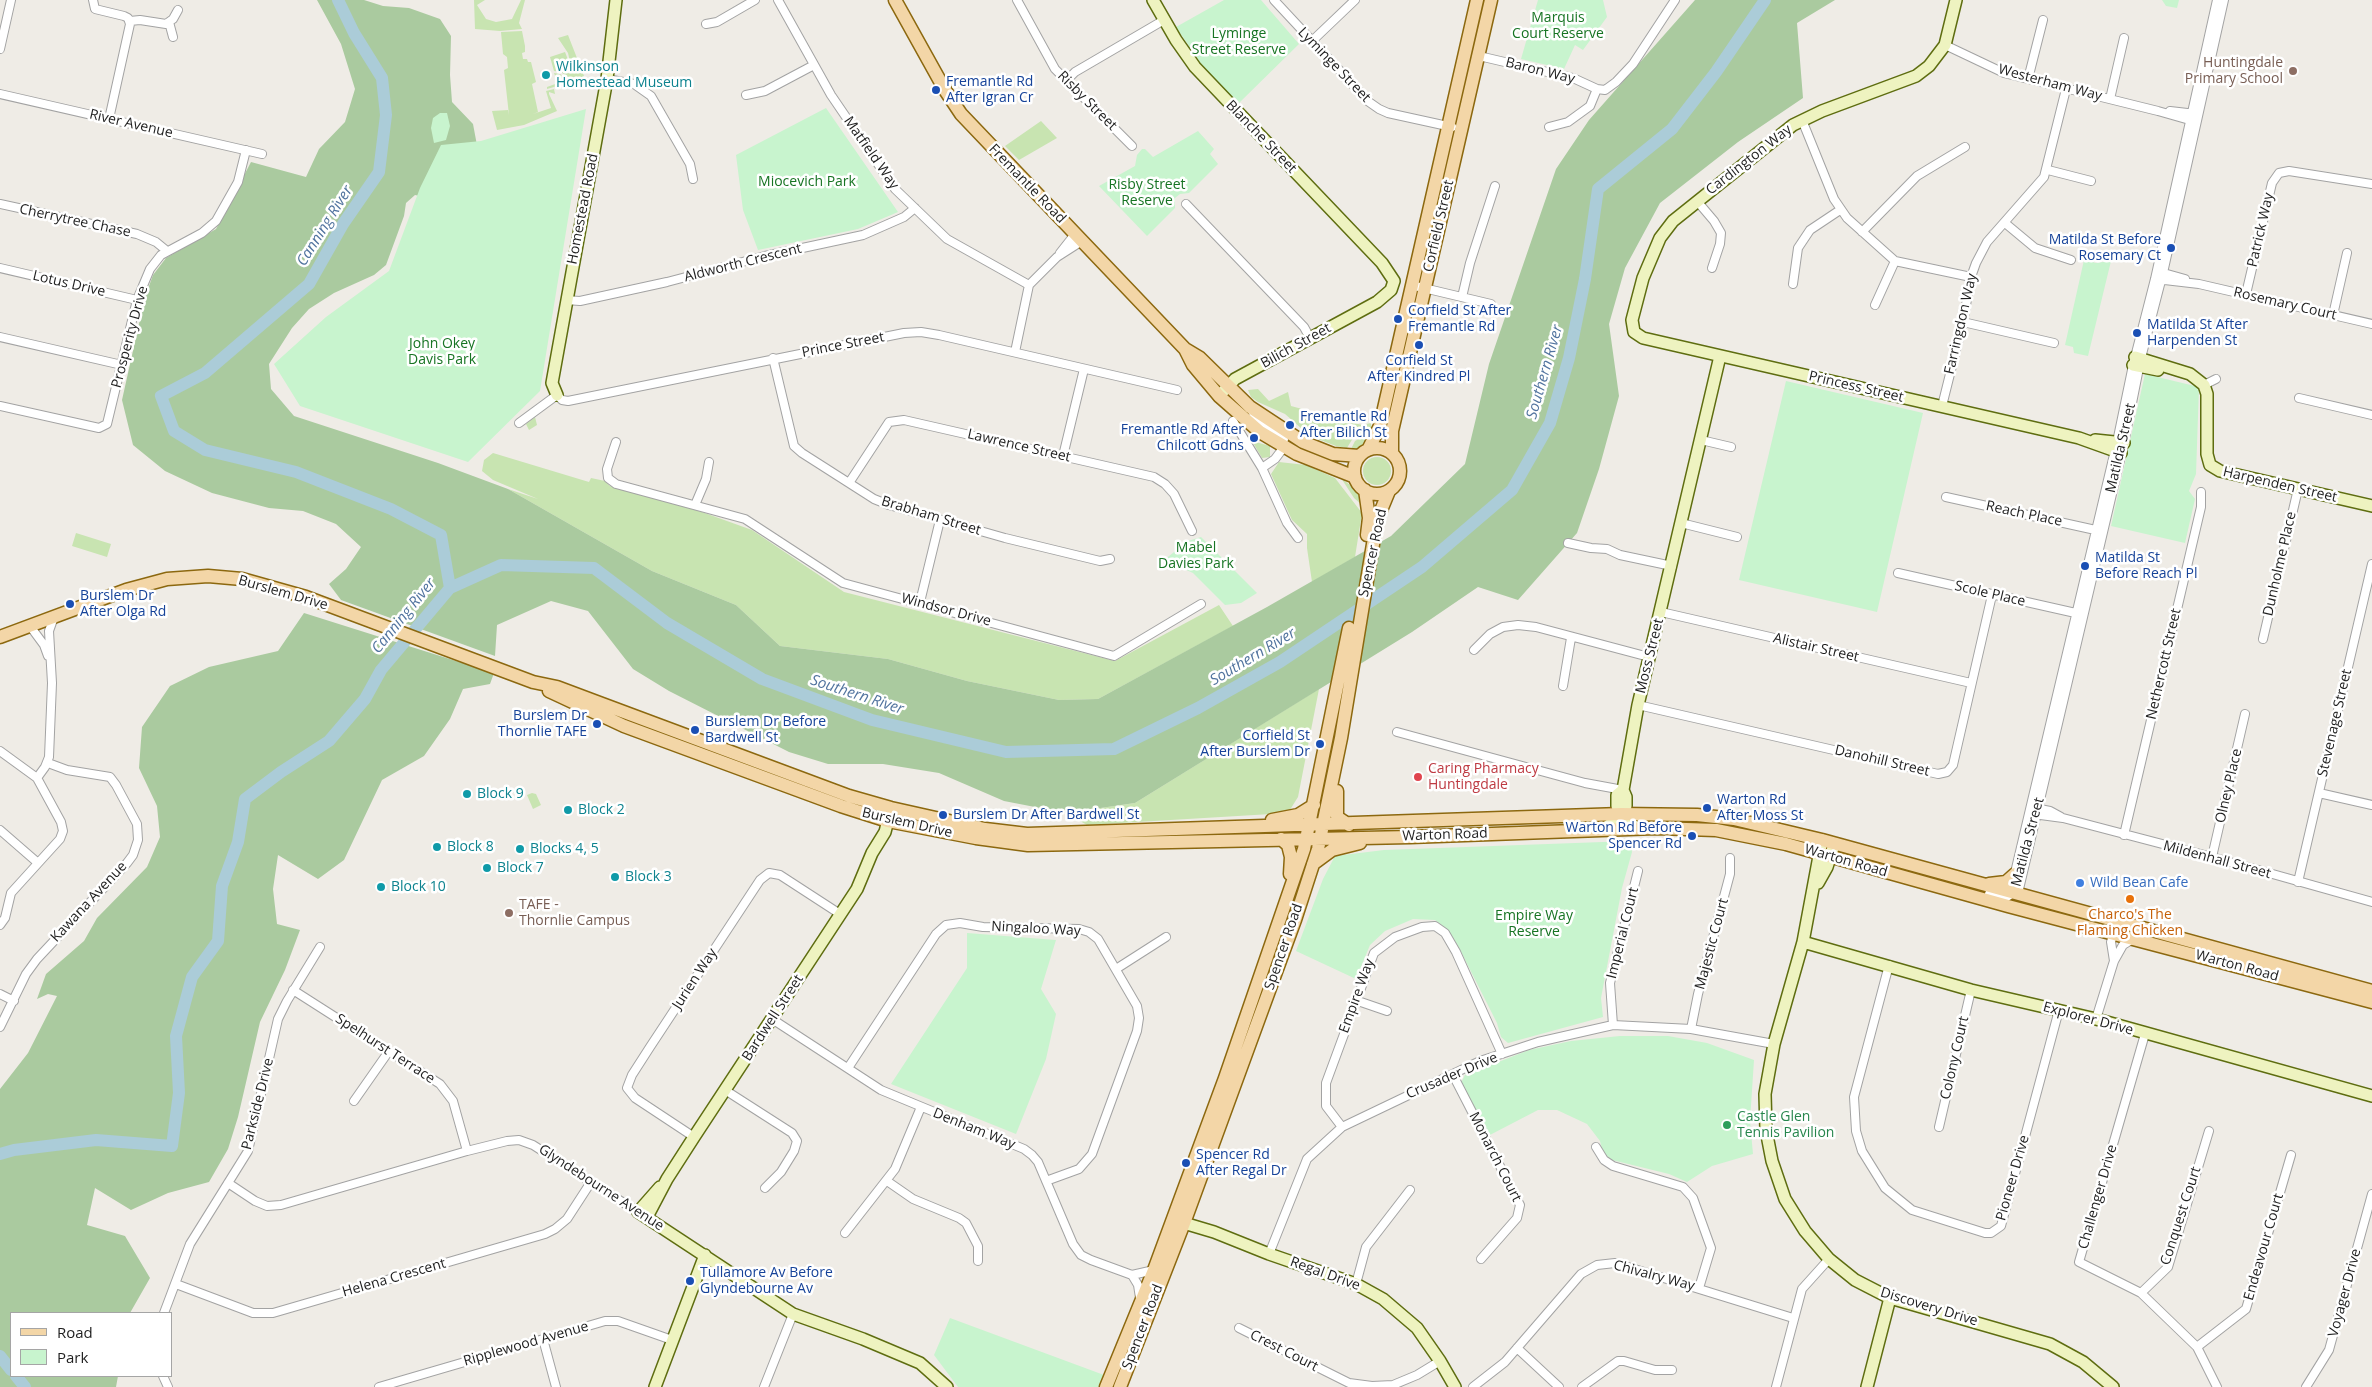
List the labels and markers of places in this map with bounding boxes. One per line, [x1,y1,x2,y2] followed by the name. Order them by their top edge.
[2185,55,2283,88] place label: Huntingdale Primary School
[556,59,692,92] place label: Wilkinson Homestead Museum
[2287,65,2299,77] marker: Huntingdale Primary School
[540,69,552,81] marker: Wilkinson Homestead Museum
[946,74,1034,106] place label: Fremantle Rd After Igran Cr
[930,84,942,96] marker: Fremantle Rd After Igran Cr
[2049,232,2161,264] place label: Matilda St Before Rosemary Ct
[2165,242,2177,254] marker: Matilda St Before Rosemary Ct
[1408,303,1511,336] place label: Corfield St After Fremantle Rd
[1392,313,1404,325] marker: Corfield St After Fremantle Rd
[2147,317,2248,350] place label: Matilda St After Harpenden St
[2131,327,2143,339] marker: Matilda St After Harpenden St
[1413,339,1425,351] marker: Corfield St After Kindred Pl
[1368,353,1470,386] place label: Corfield St After Kindred Pl
[1300,409,1387,442] place label: Fremantle Rd After Bilich St
[1284,419,1296,431] marker: Fremantle Rd After Bilich St
[1121,422,1244,454] place label: Fremantle Rd After Chilcott Gdns
[1248,432,1260,444] marker: Fremantle Rd After Chilcott Gdns
[2095,550,2197,582] place label: Matilda St Before Reach Pl
[2079,560,2091,572] marker: Matilda St Before Reach Pl
[80,588,166,620] place label: Burslem Dr After Olga Rd
[64,598,76,610] marker: Burslem Dr After Olga Rd
[498,708,587,740] place label: Burslem Dr Thornlie TAFE
[705,714,826,746] place label: Burslem Dr Before Bardwell St
[591,718,603,730] marker: Burslem Dr Thornlie TAFE
[689,724,701,736] marker: Burslem Dr Before Bardwell St
[1200,728,1310,760] place label: Corfield St After Burslem Dr
[1314,738,1326,750] marker: Corfield St After Burslem Dr
[1428,761,1539,794] place label: Caring Pharmacy Huntingdale
[1412,771,1424,783] marker: Caring Pharmacy Huntingdale
[477,786,524,802] place label: Block 9
[461,788,473,800] marker: Block 9
[1717,792,1803,824] place label: Warton Rd After Moss St
[578,802,625,818] place label: Block 2
[1701,802,1713,814] marker: Warton Rd After Moss St
[562,804,574,816] marker: Block 2
[953,807,1139,823] place label: Burslem Dr After Bardwell St
[937,809,949,821] marker: Burslem Dr After Bardwell St
[1565,820,1682,852] place label: Warton Rd Before Spencer Rd
[1686,830,1698,842] marker: Warton Rd Before Spencer Rd
[447,839,494,855] place label: Block 8
[431,841,443,853] marker: Block 8
[530,841,599,857] place label: Blocks 4, 5
[514,843,526,855] marker: Blocks 4, 5
[497,860,544,876] place label: Block 7
[481,862,493,874] marker: Block 7
[625,869,672,885] place label: Block 3
[609,871,621,883] marker: Block 3
[2090,875,2188,891] place label: Wild Bean Cafe
[2074,877,2086,889] marker: Wild Bean Cafe
[391,879,446,895] place label: Block 10
[375,881,387,893] marker: Block 10
[2124,893,2136,905] marker: Charco's The Flaming Chicken
[519,897,630,930] place label: TAFE - Thornlie Campus
[503,907,515,919] marker: TAFE - Thornlie Campus
[2077,907,2183,940] place label: Charco's The Flaming Chicken
[1737,1109,1834,1142] place label: Castle Glen Tennis Pavilion
[1721,1119,1733,1131] marker: Castle Glen Tennis Pavilion
[1196,1147,1287,1180] place label: Spencer Rd After Regal Dr
[1180,1157,1192,1169] marker: Spencer Rd After Regal Dr
[700,1265,833,1298] place label: Tullamore Av Before Glyndebourne Av
[684,1275,696,1287] marker: Tullamore Av Before Glyndebourne Av

